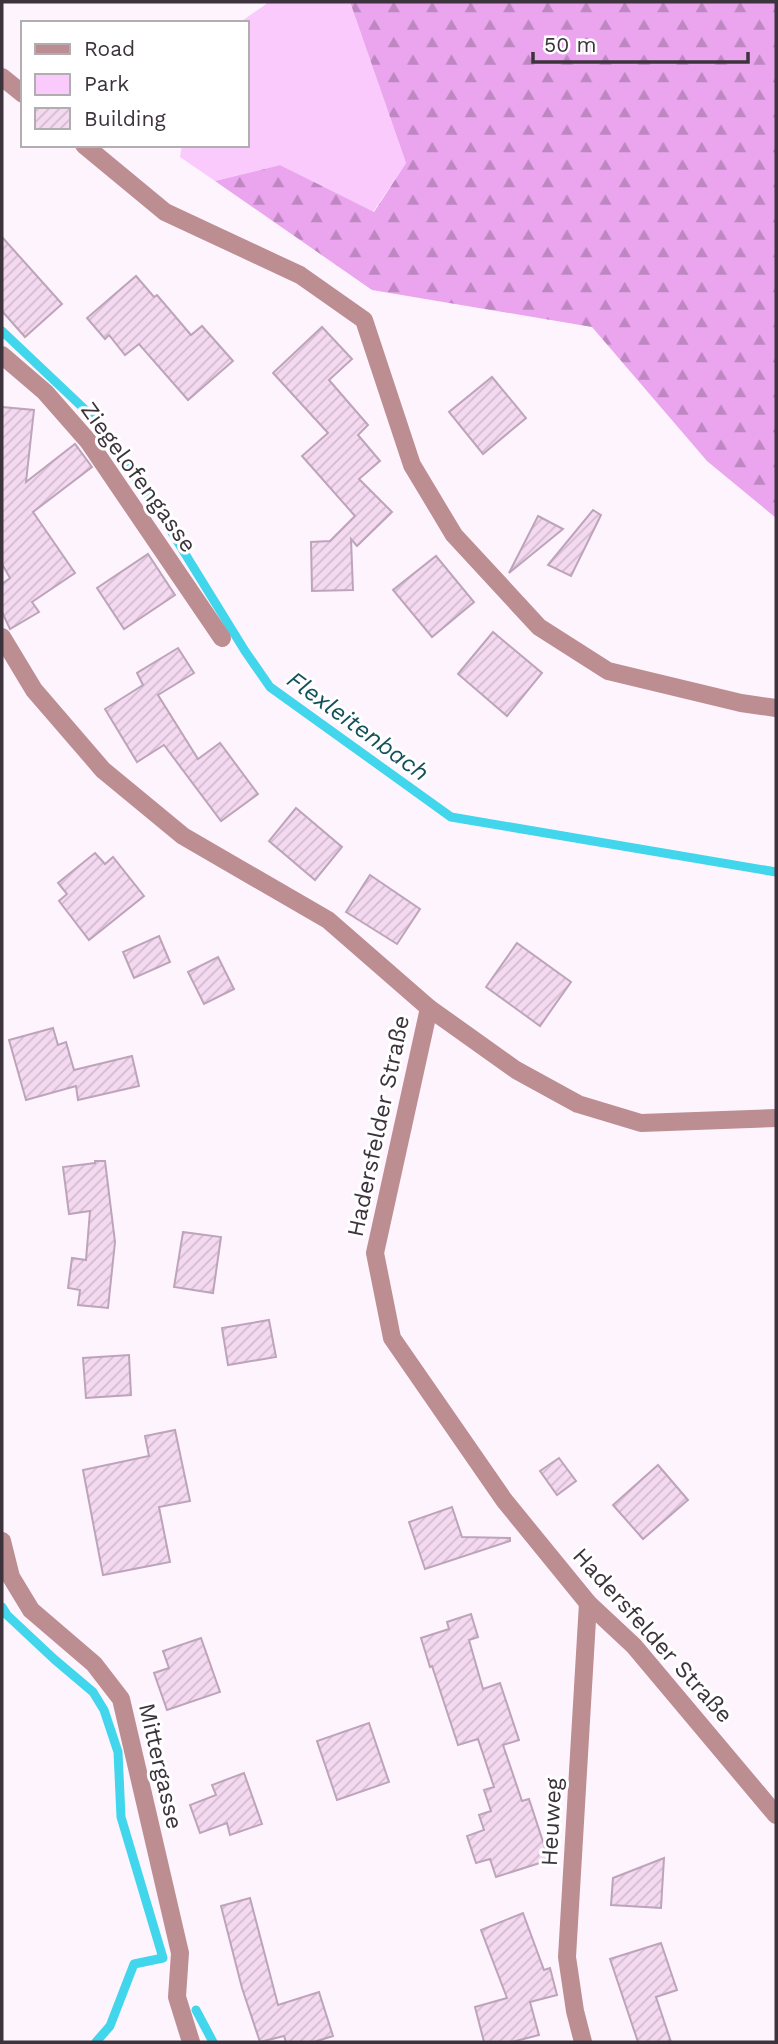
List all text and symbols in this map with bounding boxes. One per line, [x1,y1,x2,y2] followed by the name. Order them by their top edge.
[21,21,248,147] legend
[533,21,748,65] scale bar
[544,32,596,57] text: 50 m
[84,36,135,61] text: Road
[84,71,129,96] text: Park
[84,106,166,131] text: Building
[75,397,202,558] street label: Ziegelofengasse
[282,665,434,787] water label: Flexleitenbach
[342,1013,415,1239] street label: Hadersfelder Straße
[567,1542,738,1728] street label: Hadersfelder Straße
[133,1701,188,1832] street label: Mittergasse
[536,1776,567,1867] street label: Heuweg

